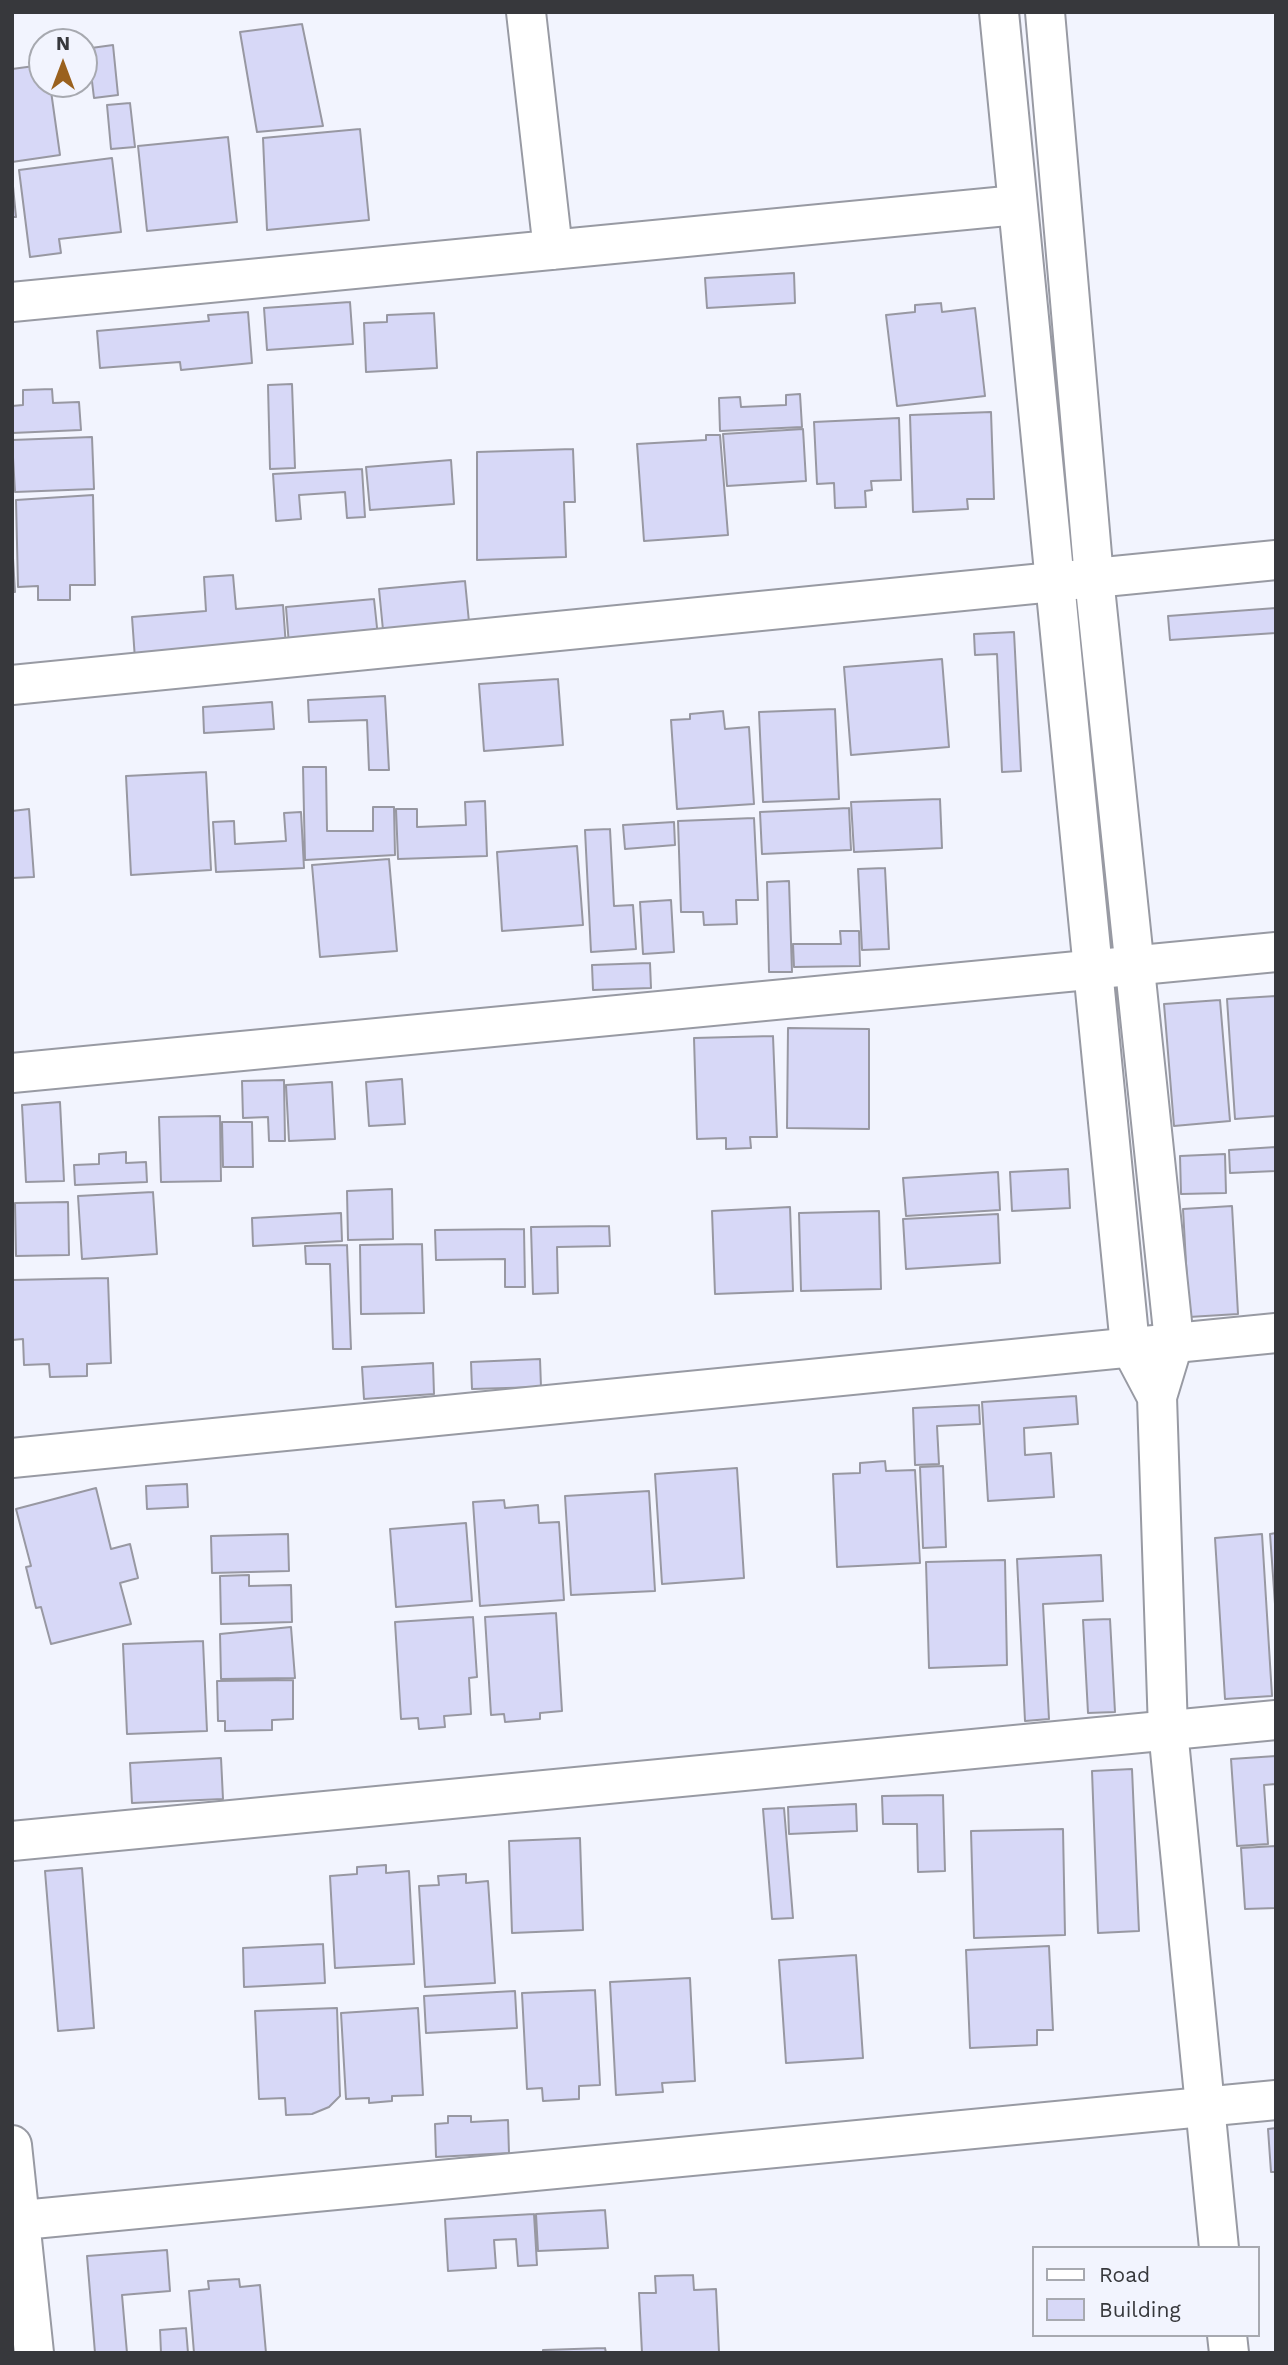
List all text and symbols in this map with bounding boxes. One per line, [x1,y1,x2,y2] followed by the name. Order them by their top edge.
[28,28,98,98] north arrow
[56,32,70,55] text: N
[1032,2246,1260,2337] legend
[1099,2262,1150,2287] text: Road
[1099,2297,1181,2322] text: Building

